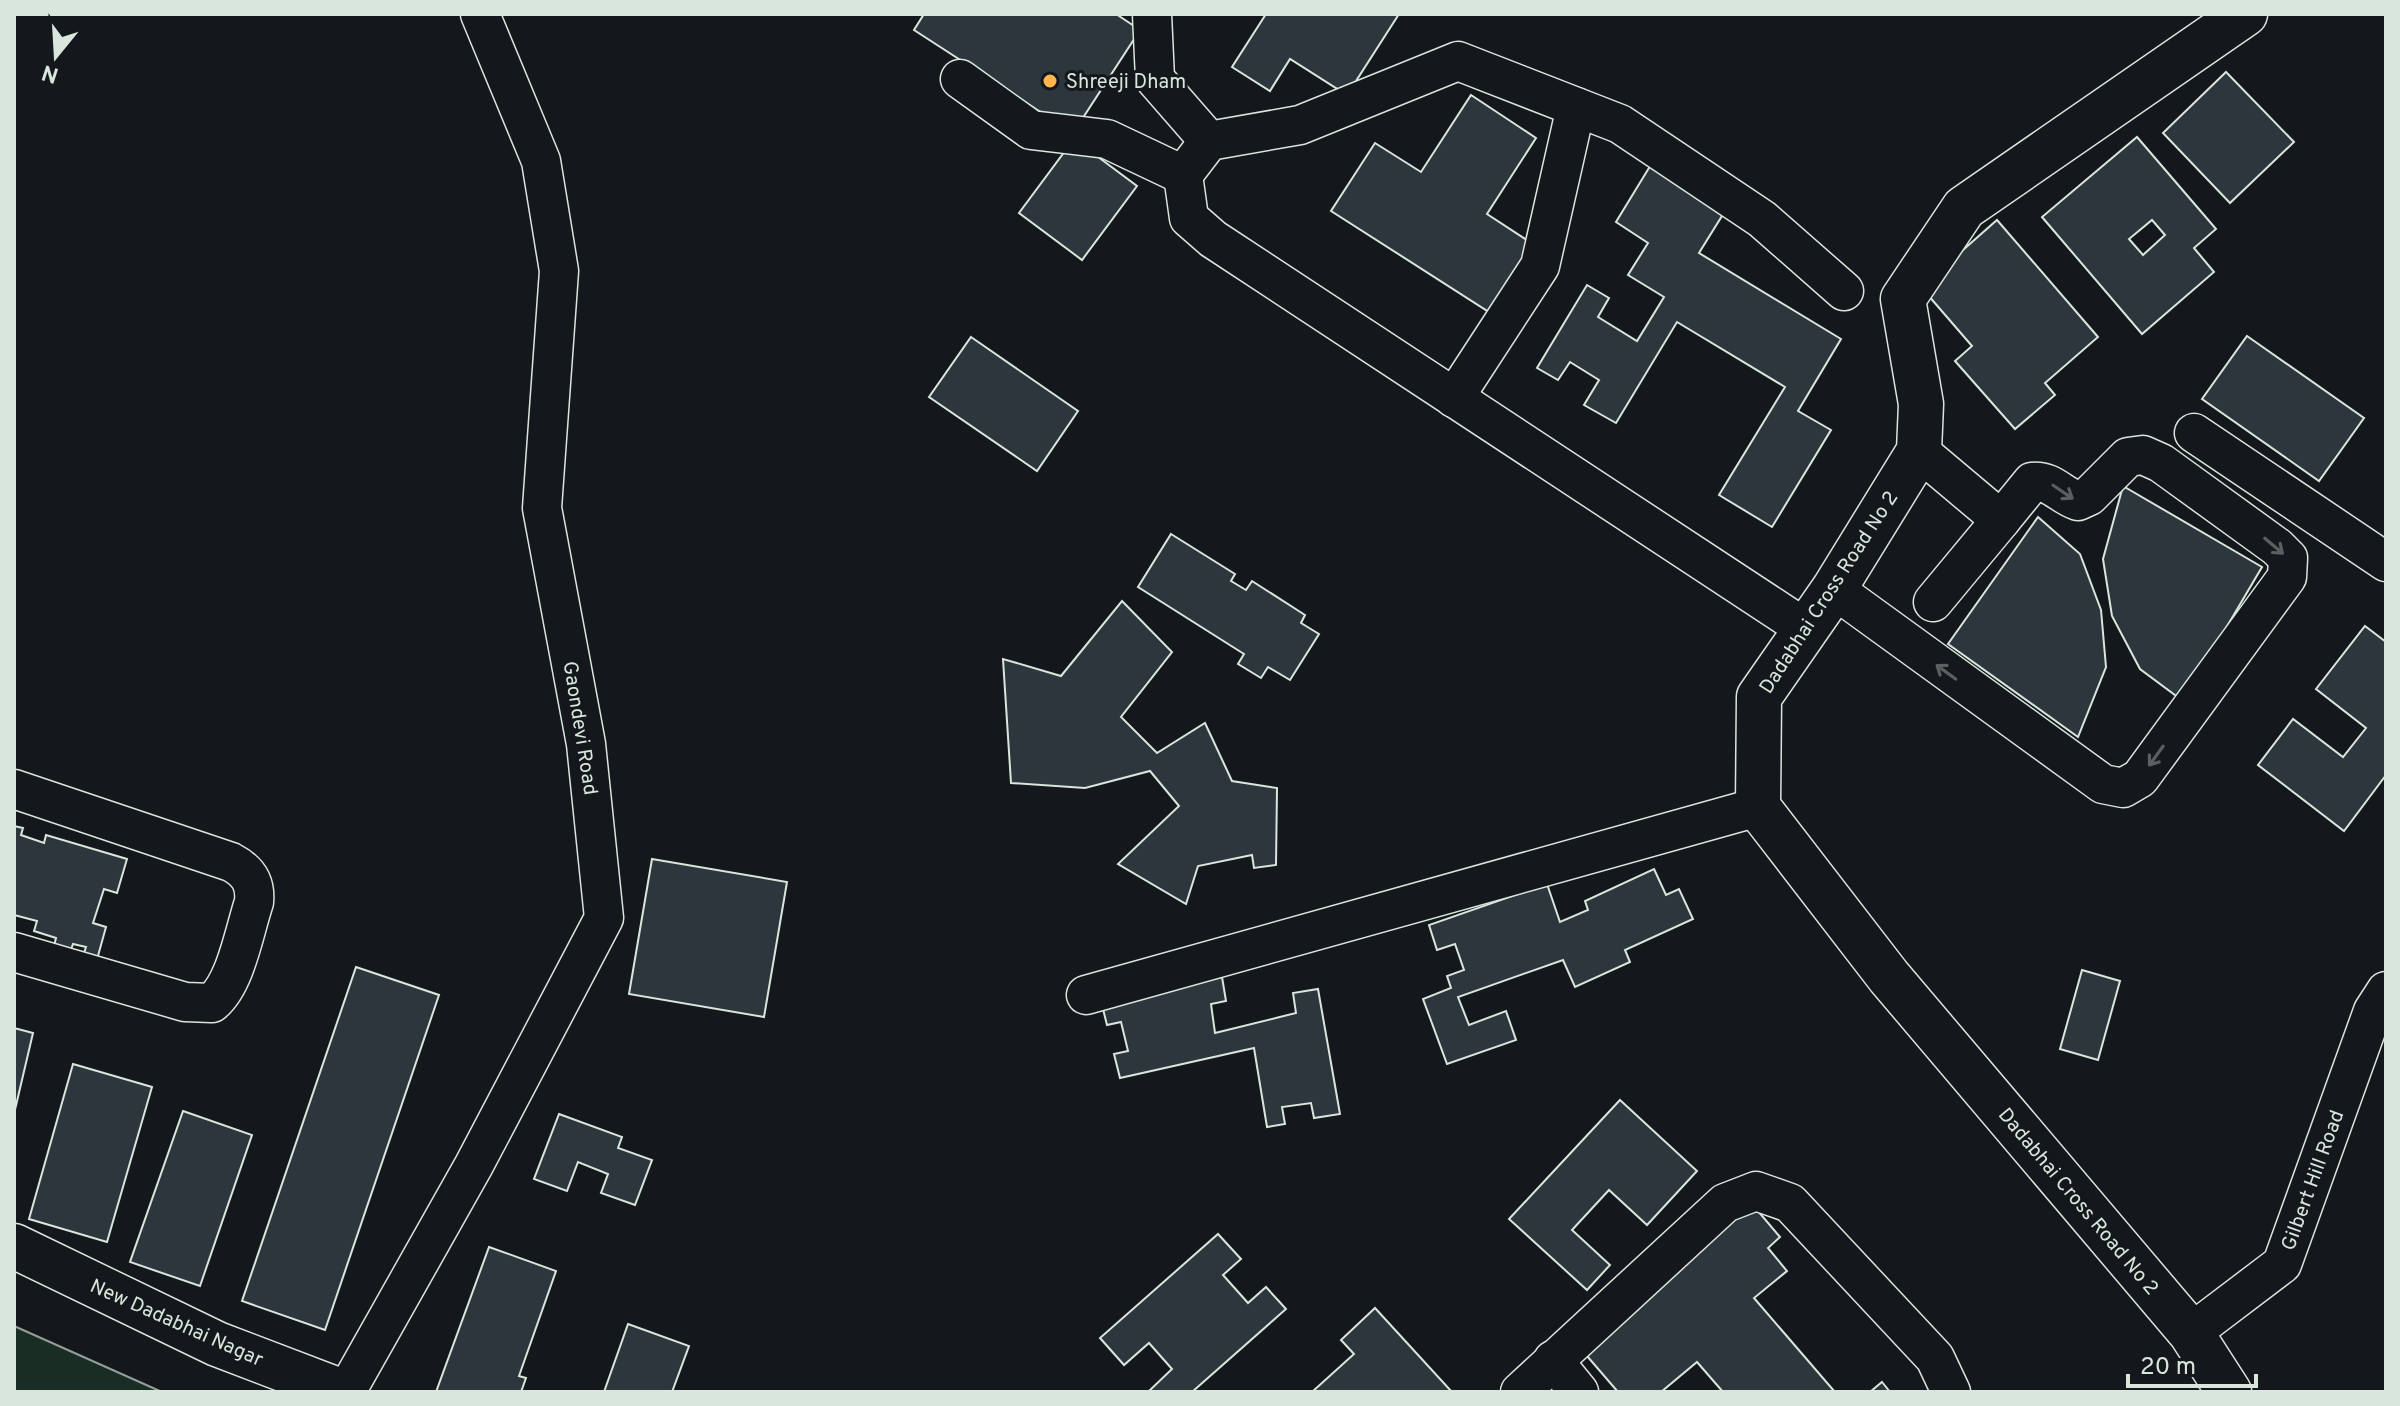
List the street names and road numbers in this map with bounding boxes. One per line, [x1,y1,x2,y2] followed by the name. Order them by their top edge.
[1754,487,1905,699] street label: Dadabhai Cross Road No 2
[556,660,602,797] street label: Gaondevi Road
[1991,1103,2164,1301] street label: Dadabhai Cross Road No 2
[2276,1107,2351,1254] street label: Gilbert Hill Road
[86,1274,267,1374] street label: New Dadabhai Nagar

